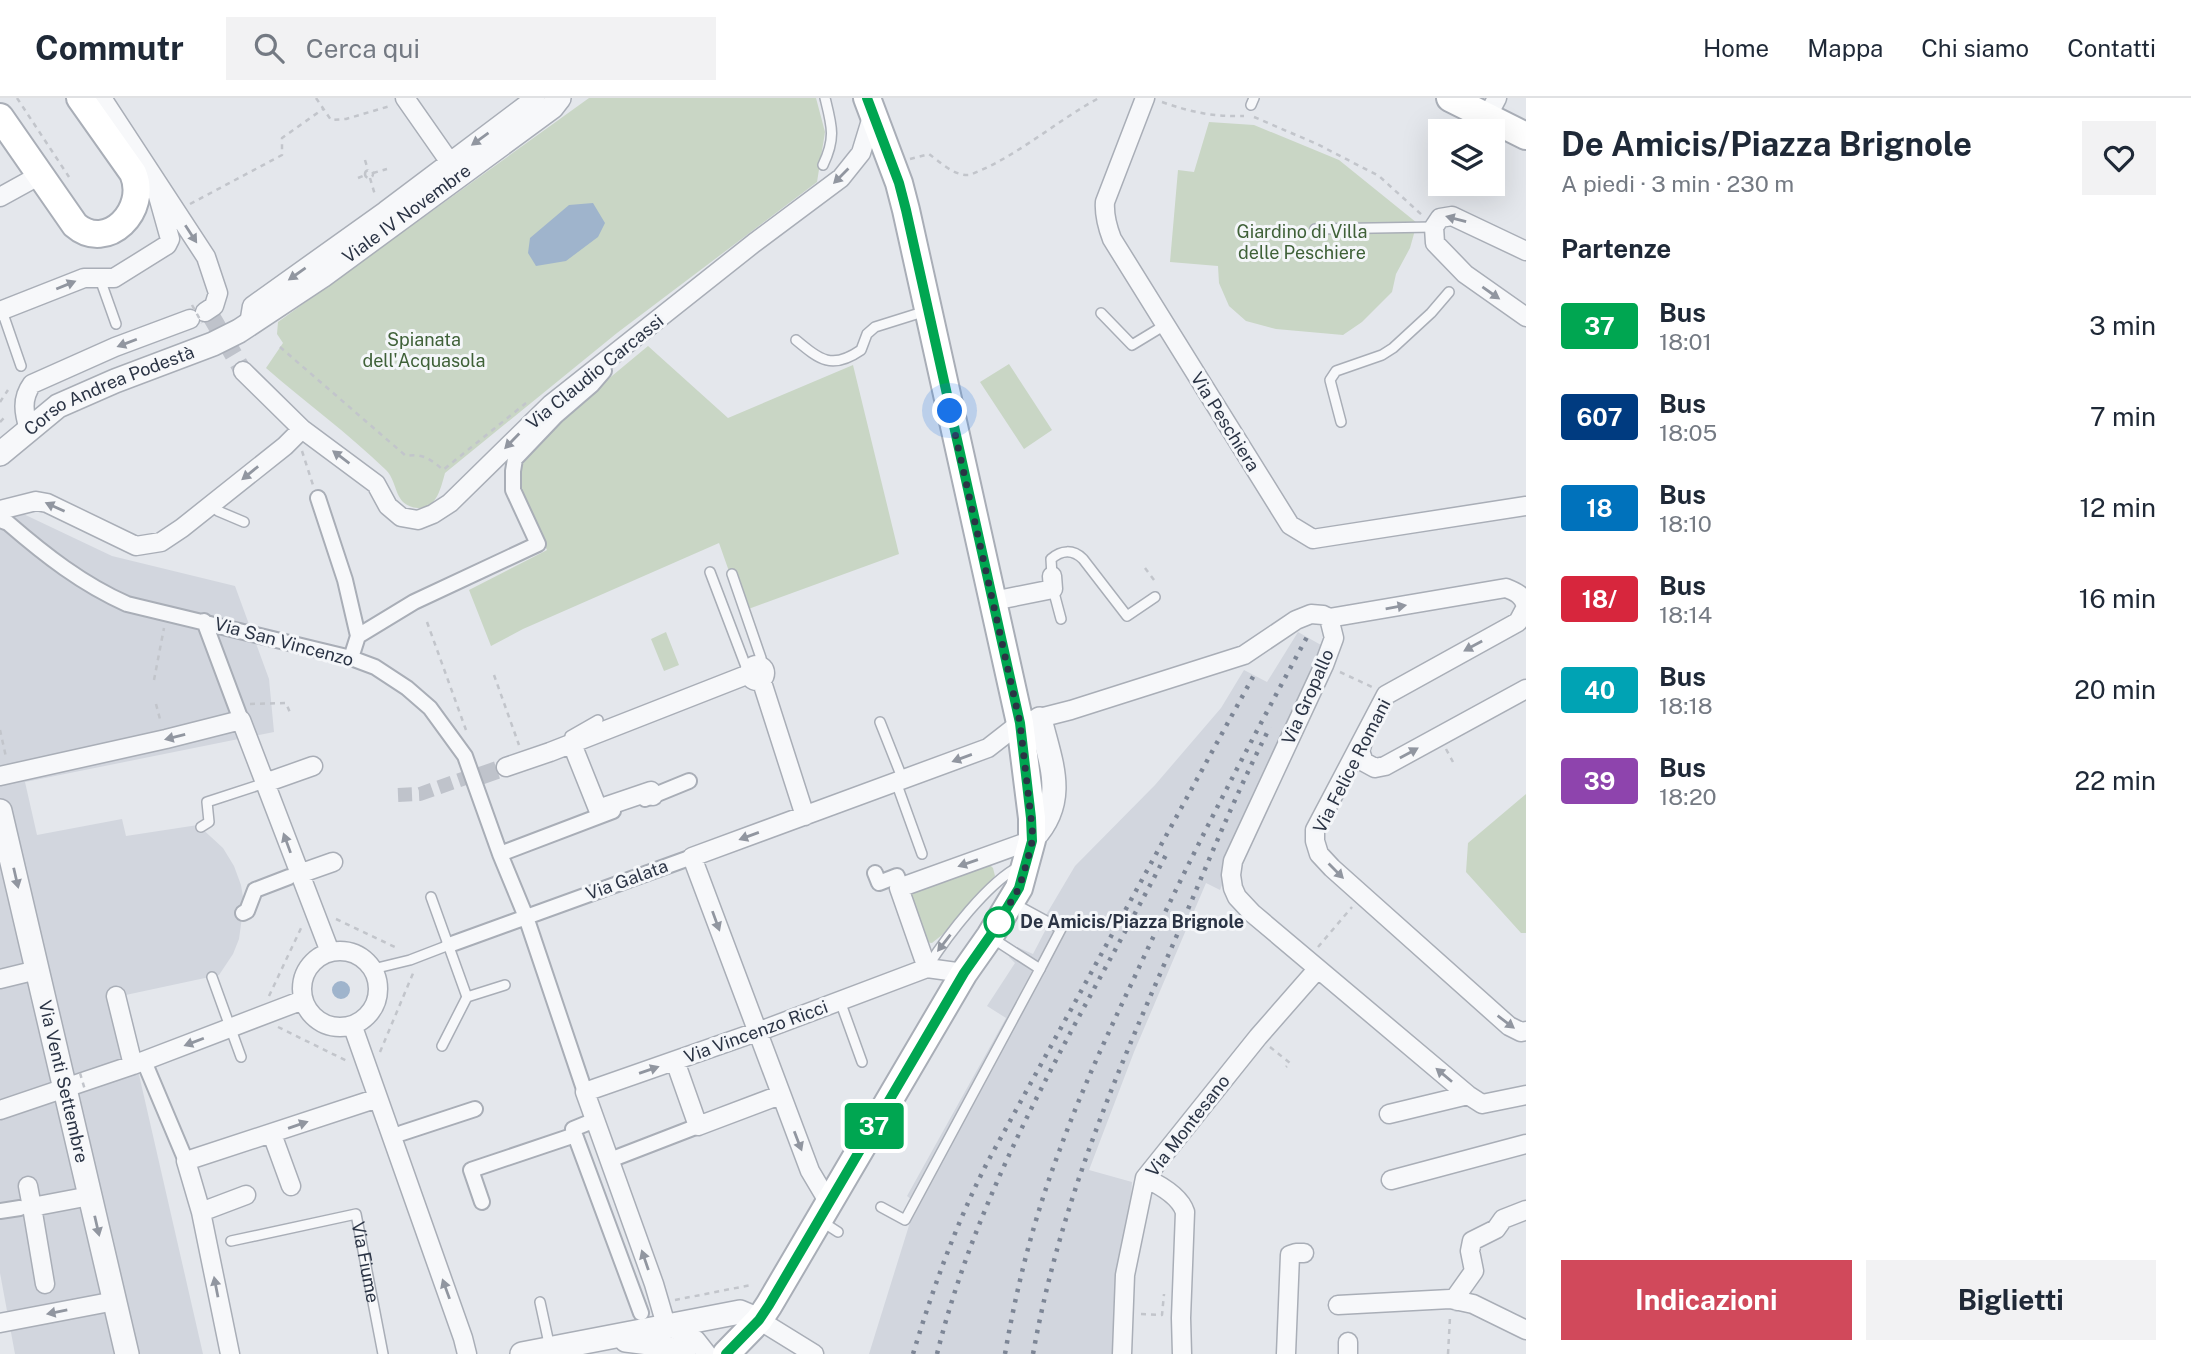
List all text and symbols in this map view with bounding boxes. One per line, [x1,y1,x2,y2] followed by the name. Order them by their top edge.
[226,17,716,80] search box
[35,29,184,67] text: Commutr
[250,29,288,67] icon: search
[306,33,420,64] text: Cerca qui
[1703,34,1769,62] text: Home
[1807,34,1883,62] text: Mappa
[1921,34,2029,62] text: Chi siamo
[2067,34,2156,62] text: Contatti
[1428,119,1505,196] map controls
[1428,119,1505,196] button: layers
[2082,121,2156,195] button: heart
[1561,125,1972,163] text: De Amicis/Piazza Brignole
[471,131,489,145] one-way arrow
[338,159,475,267] street label: Viale IV Novembre
[833,167,850,184] one-way arrow
[1561,170,1794,197] text: A piedi · 3 min · 230 m
[1446,214,1467,224] one-way arrow
[1237,221,1367,263] park label: Giardino di Villa delle Peschiere
[184,224,197,243] one-way arrow
[1561,233,1671,264] text: Partenze
[288,267,306,281] one-way arrow
[55,279,76,290] one-way arrow
[1482,286,1500,300] one-way arrow
[1659,297,1706,328] text: Bus
[522,310,667,433] street label: Via Claudio Carcassi
[2089,310,2156,341] text: 3 min
[1584,312,1615,340] text: 37
[1659,328,1712,355] text: 18:01
[362,329,486,371] park label: Spianata dell'Acquasola
[116,337,137,348] one-way arrow
[20,341,197,440] street label: Corso Andrea Podestà
[1187,368,1264,475] street label: Via Peschiera
[1659,388,1706,419] text: Bus
[932,393,967,428] your location
[2090,401,2156,432] text: 7 min
[1577,403,1622,431] text: 607
[1659,419,1717,446] text: 18:05
[503,433,520,450] one-way arrow
[332,450,350,464] one-way arrow
[241,466,259,481] one-way arrow
[1659,479,1706,510] text: Bus
[2080,492,2156,523] text: 12 min
[1586,494,1613,522] text: 18
[45,501,65,513] one-way arrow
[1659,510,1712,537] text: 18:10
[1659,570,1706,601] text: Bus
[2079,583,2156,614] text: 16 min
[1582,585,1617,613] text: 18/
[1385,601,1407,612] one-way arrow
[1659,601,1712,628] text: 18:14
[212,613,356,670] street label: Via San Vincenzo
[1462,640,1482,652] one-way arrow
[1277,646,1338,748] street label: Via Gropallo
[1659,661,1706,692] text: Bus
[2074,674,2156,705] text: 20 min
[1584,676,1615,704] text: 40
[1659,692,1713,719] text: 18:18
[1309,695,1394,836] street label: Via Felice Romani
[164,732,186,743] one-way arrow
[1399,747,1419,759] one-way arrow
[952,752,973,763] one-way arrow
[1659,752,1706,783] text: Bus
[2075,765,2156,796] text: 22 min
[1584,767,1615,795] text: 39
[1659,783,1717,810] text: 18:20
[738,831,759,842] one-way arrow
[282,832,293,853] one-way arrow
[583,855,671,904] street label: Via Galata
[957,858,978,869] one-way arrow
[1327,863,1344,879] one-way arrow
[10,867,21,889] one-way arrow
[984,907,1014,937] marker: De Amicis/Piazza Brignole
[711,910,722,931] one-way arrow
[1020,911,1244,932] place label: De Amicis/Piazza Brignole
[938,934,952,952] one-way arrow
[681,996,830,1067] street label: Via Vincenzo Ricci
[35,998,93,1165] street label: Via Venti Settembre
[1497,1015,1516,1029] one-way arrow
[183,1036,204,1047] one-way arrow
[639,1064,660,1075] one-way arrow
[1435,1068,1452,1083] one-way arrow
[1141,1071,1234,1181] street label: Via Montesano
[842,1103,906,1149] line badge: 37
[859,1112,889,1140] text: 37
[287,1120,308,1130] one-way arrow
[793,1131,804,1152] one-way arrow
[92,1215,103,1237] one-way arrow
[348,1220,384,1305] street label: Via Fiume
[639,1250,650,1271] one-way arrow
[1561,1260,1852,1340] button: Indicazioni
[1866,1260,2156,1340] button: Biglietti
[211,1276,222,1298] one-way arrow
[440,1279,451,1300] one-way arrow
[46,1306,68,1317] one-way arrow

